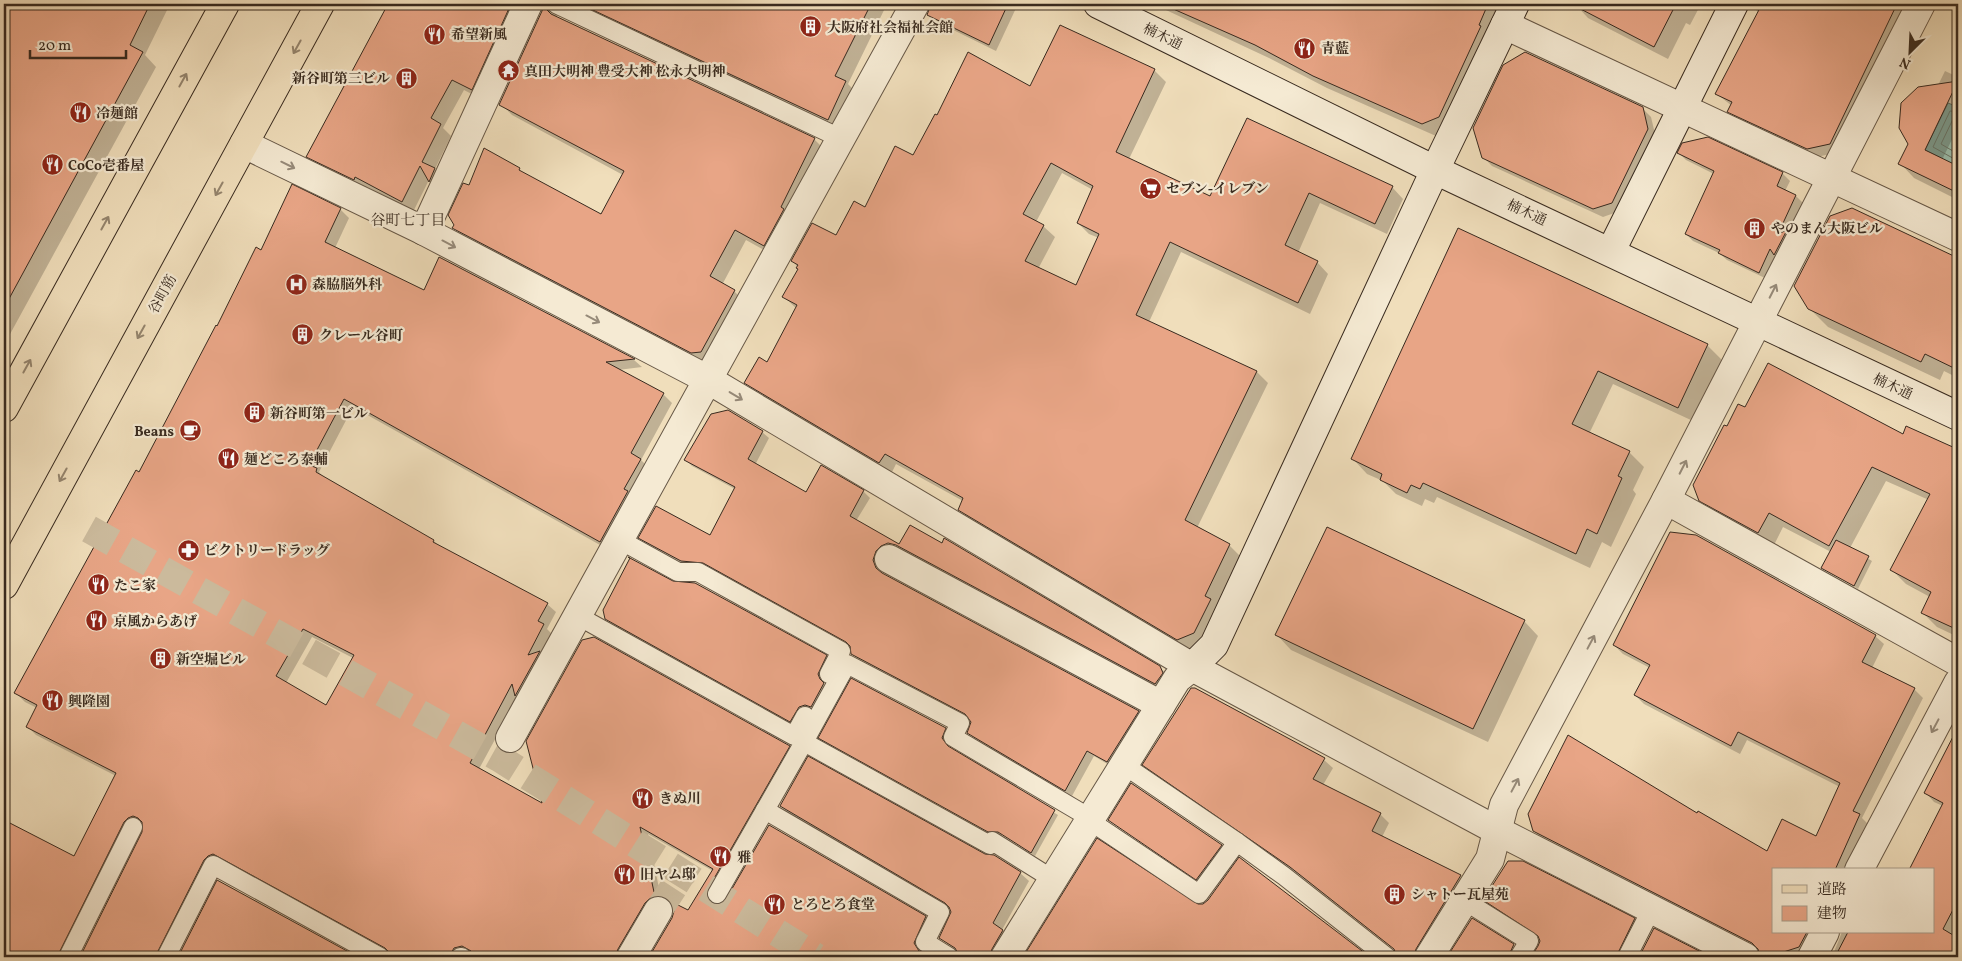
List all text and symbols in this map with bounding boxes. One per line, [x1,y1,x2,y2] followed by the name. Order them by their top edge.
[799,15,823,39] building icon: 大阪府社会福祉会館
[827,19,953,38] place label: 大阪府社会福祉会館
[1139,20,1185,55] street label: 楠木通
[423,22,447,46] restaurant icon: 希望新風
[451,26,507,45] place label: 希望新風
[30,28,126,60] scale bar
[1884,28,1934,78] north arrow
[38,36,71,57] text: 20 m
[1293,36,1317,60] restaurant icon: 青藍
[291,39,301,53] one-way arrow
[1321,40,1349,59] place label: 青藍
[1897,52,1914,73] text: N
[496,59,520,83] temple icon: 真田大明神 豊受大神 松永大明神
[524,63,726,82] place label: 真田大明神 豊受大神 松永大明神
[394,66,418,90] building icon: 新谷町第三ビル
[292,70,390,89] place label: 新谷町第三ビル
[178,73,188,88] one-way arrow
[68,101,92,125] restaurant icon: 冷麺館
[96,105,138,124] place label: 冷麺館
[40,153,64,177] restaurant icon: CoCo壱番屋
[68,157,144,176] place label: CoCo壱番屋
[280,161,295,171] one-way arrow
[1138,176,1162,200] supermarket icon: セブン-イレブン
[1166,180,1269,199] place label: セブン-イレブン
[214,182,224,197] one-way arrow
[1503,196,1549,231] street label: 楠木通
[370,211,446,232] district label: 谷町七丁目
[101,216,110,231] one-way arrow
[1743,216,1767,240] building icon: やのまん大阪ビル
[1771,220,1883,239] place label: やのまん大阪ビル
[442,239,457,249] one-way arrow
[145,272,182,318] street label: 谷町筋
[284,272,308,296] hospital icon: 森脇脳外科
[312,276,383,295] place label: 森脇脳外科
[1768,284,1778,299] one-way arrow
[586,314,601,324] one-way arrow
[291,323,315,347] building icon: クレール谷町
[136,324,145,339] one-way arrow
[319,327,404,346] place label: クレール谷町
[22,358,32,373] one-way arrow
[1869,370,1915,405] street label: 楠木通
[729,392,743,402] one-way arrow
[242,401,266,425] building icon: 新谷町第一ビル
[270,405,368,424] place label: 新谷町第一ビル
[178,419,202,443] cafe icon: Beans
[134,423,174,442] place label: Beans
[216,447,240,471] restaurant icon: 麺どころ泰輔
[244,451,328,470] place label: 麺どころ泰輔
[1679,460,1688,475] one-way arrow
[58,467,68,481] one-way arrow
[176,538,200,562] pharmacy icon: ビクトリードラッグ
[204,542,330,561] place label: ビクトリードラッグ
[86,573,110,597] restaurant icon: たこ家
[114,577,156,596] place label: たこ家
[85,609,109,633] restaurant icon: 京風からあげ
[113,613,197,632] place label: 京風からあげ
[1586,634,1596,649] one-way arrow
[148,647,172,671] building icon: 新空堀ビル
[176,651,246,670] place label: 新空堀ビル
[40,689,64,713] restaurant icon: 興隆園
[68,693,110,712] place label: 興隆園
[1930,718,1939,733] one-way arrow
[1510,778,1520,793] one-way arrow
[631,786,655,810] restaurant icon: きぬ川
[659,790,701,809] place label: きぬ川
[709,845,733,869] restaurant icon: 雅
[737,849,752,868] place label: 雅
[612,862,636,886] restaurant icon: 旧ヤム邸
[640,866,696,885] place label: 旧ヤム邸
[1772,868,1934,934] legend
[1817,880,1847,901] text: 道路
[1383,882,1407,906] building icon: シャトー瓦屋苑
[1411,886,1509,905] place label: シャトー瓦屋苑
[763,892,787,916] restaurant icon: とろとろ食堂
[791,896,875,915] place label: とろとろ食堂
[1817,904,1847,925] text: 建物

